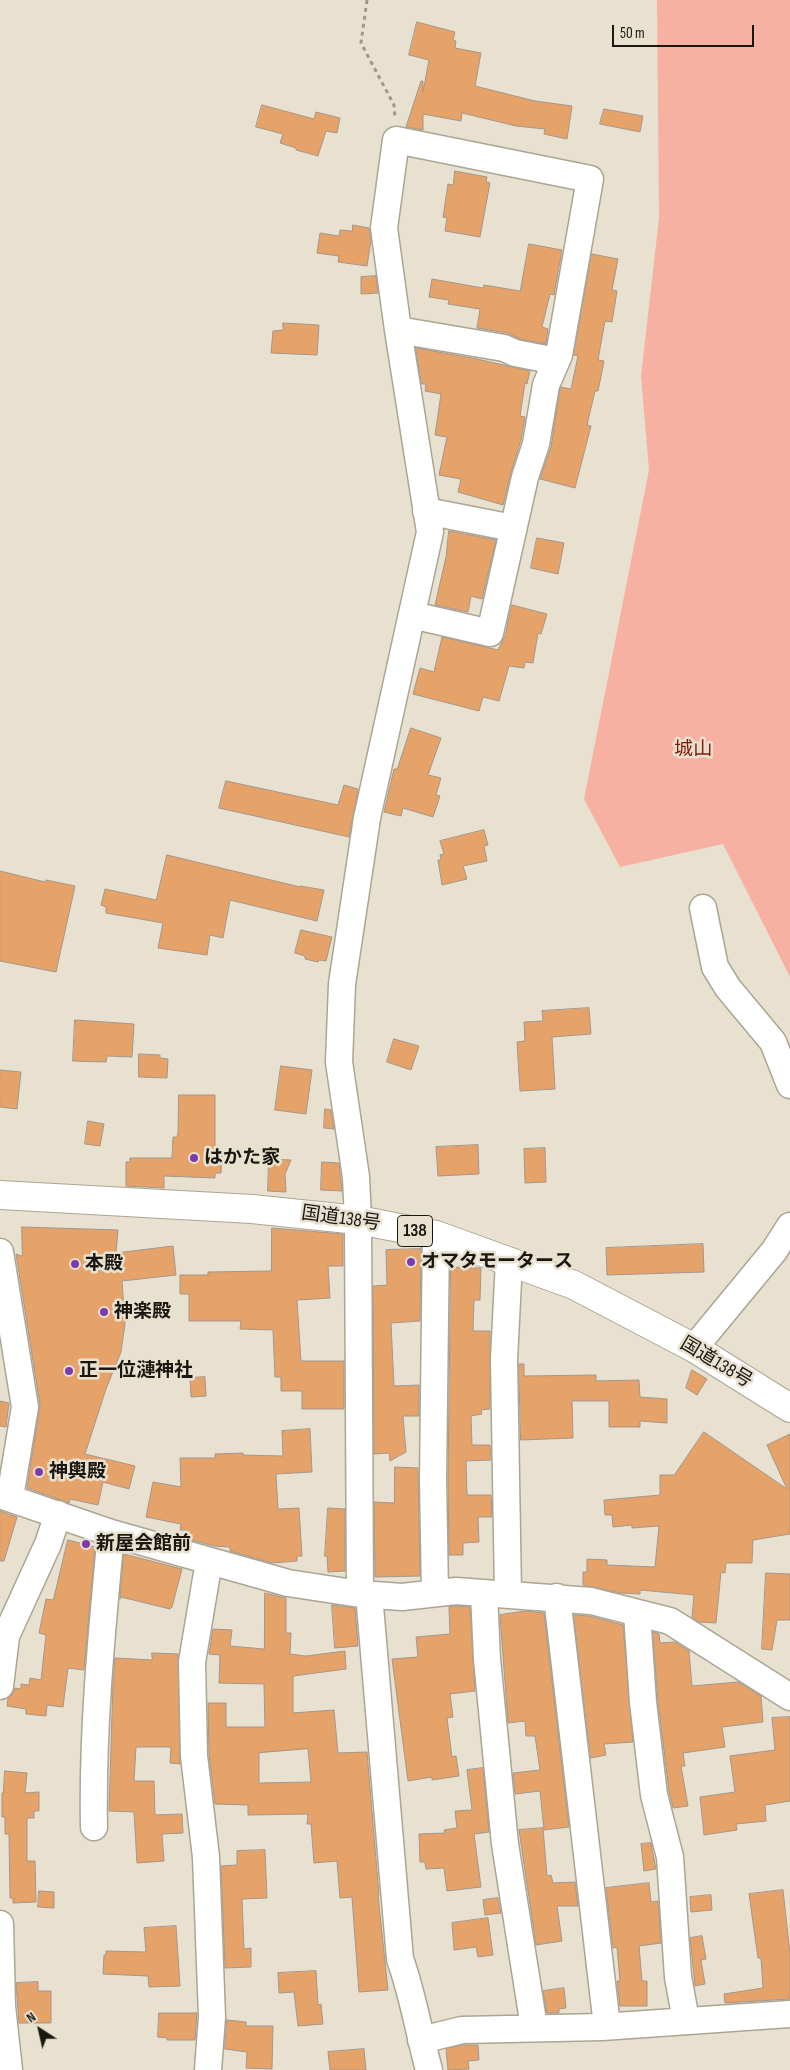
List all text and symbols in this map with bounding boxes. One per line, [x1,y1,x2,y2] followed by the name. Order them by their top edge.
[615,15,758,47] scale bar
[620,24,645,43] text: 50 m
[674,739,712,761] park label: 城山
[204,1147,280,1169] place label: はかた家
[188,1152,200,1164] marker: はかた家
[300,1202,382,1236] street label: 国道138号
[398,1216,432,1246] road number: 138
[421,1251,573,1273] place label: オマタモータース
[85,1253,123,1275] place label: 本殿
[405,1256,417,1268] marker: オマタモータース
[69,1258,81,1270] marker: 本殿
[114,1301,171,1323] place label: 神楽殿
[98,1306,110,1318] marker: 神楽殿
[676,1333,756,1393] street label: 国道138号
[79,1360,193,1382] place label: 正一位漣神社
[63,1365,75,1377] marker: 正一位漣神社
[49,1461,106,1483] place label: 神輿殿
[33,1466,45,1478] marker: 神輿殿
[96,1533,191,1555] place label: 新屋会館前
[80,1538,92,1550] marker: 新屋会館前
[15,2005,65,2055] north arrow
[23,2008,39,2026] text: N

